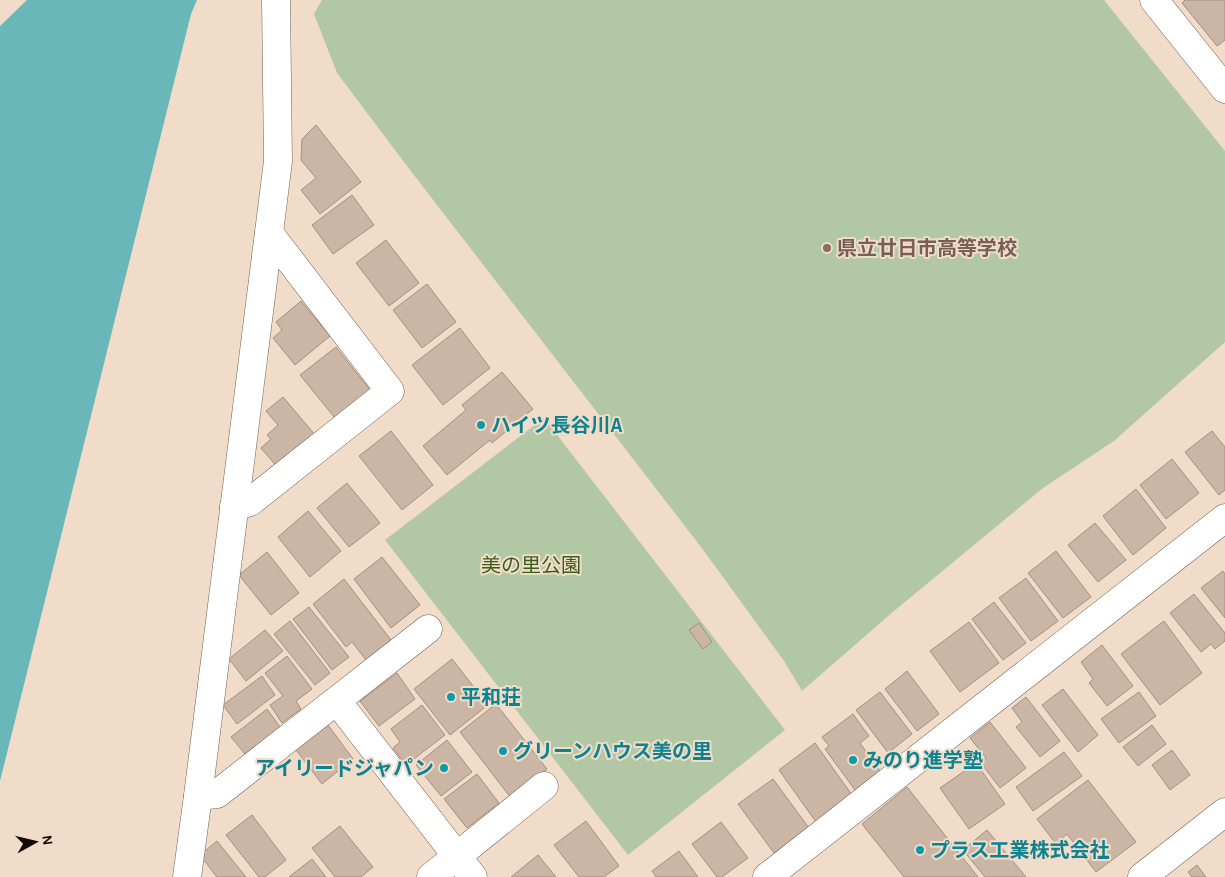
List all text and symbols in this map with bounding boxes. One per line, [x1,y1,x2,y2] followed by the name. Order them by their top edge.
[837,237,1017,259] place label: 県立廿日市高等学校
[821,242,833,254] marker: 県立廿日市高等学校
[491,415,623,436] place label: ハイツ長谷川A
[475,419,487,431] marker: ハイツ長谷川A
[481,555,581,576] park label: 美の里公園
[461,687,521,708] place label: 平和荘
[445,691,457,703] marker: 平和荘
[513,740,712,762] place label: グリーンハウス美の里
[497,745,509,757] marker: グリーンハウス美の里
[863,749,983,771] place label: みのり進学塾
[847,754,859,766] marker: みのり進学塾
[255,758,434,779] place label: アイリードジャパン
[438,762,450,774] marker: アイリードジャパン
[10,817,60,867] north arrow
[39,835,54,846] text: N
[930,839,1110,861] place label: プラス工業株式会社
[914,844,926,856] marker: プラス工業株式会社

